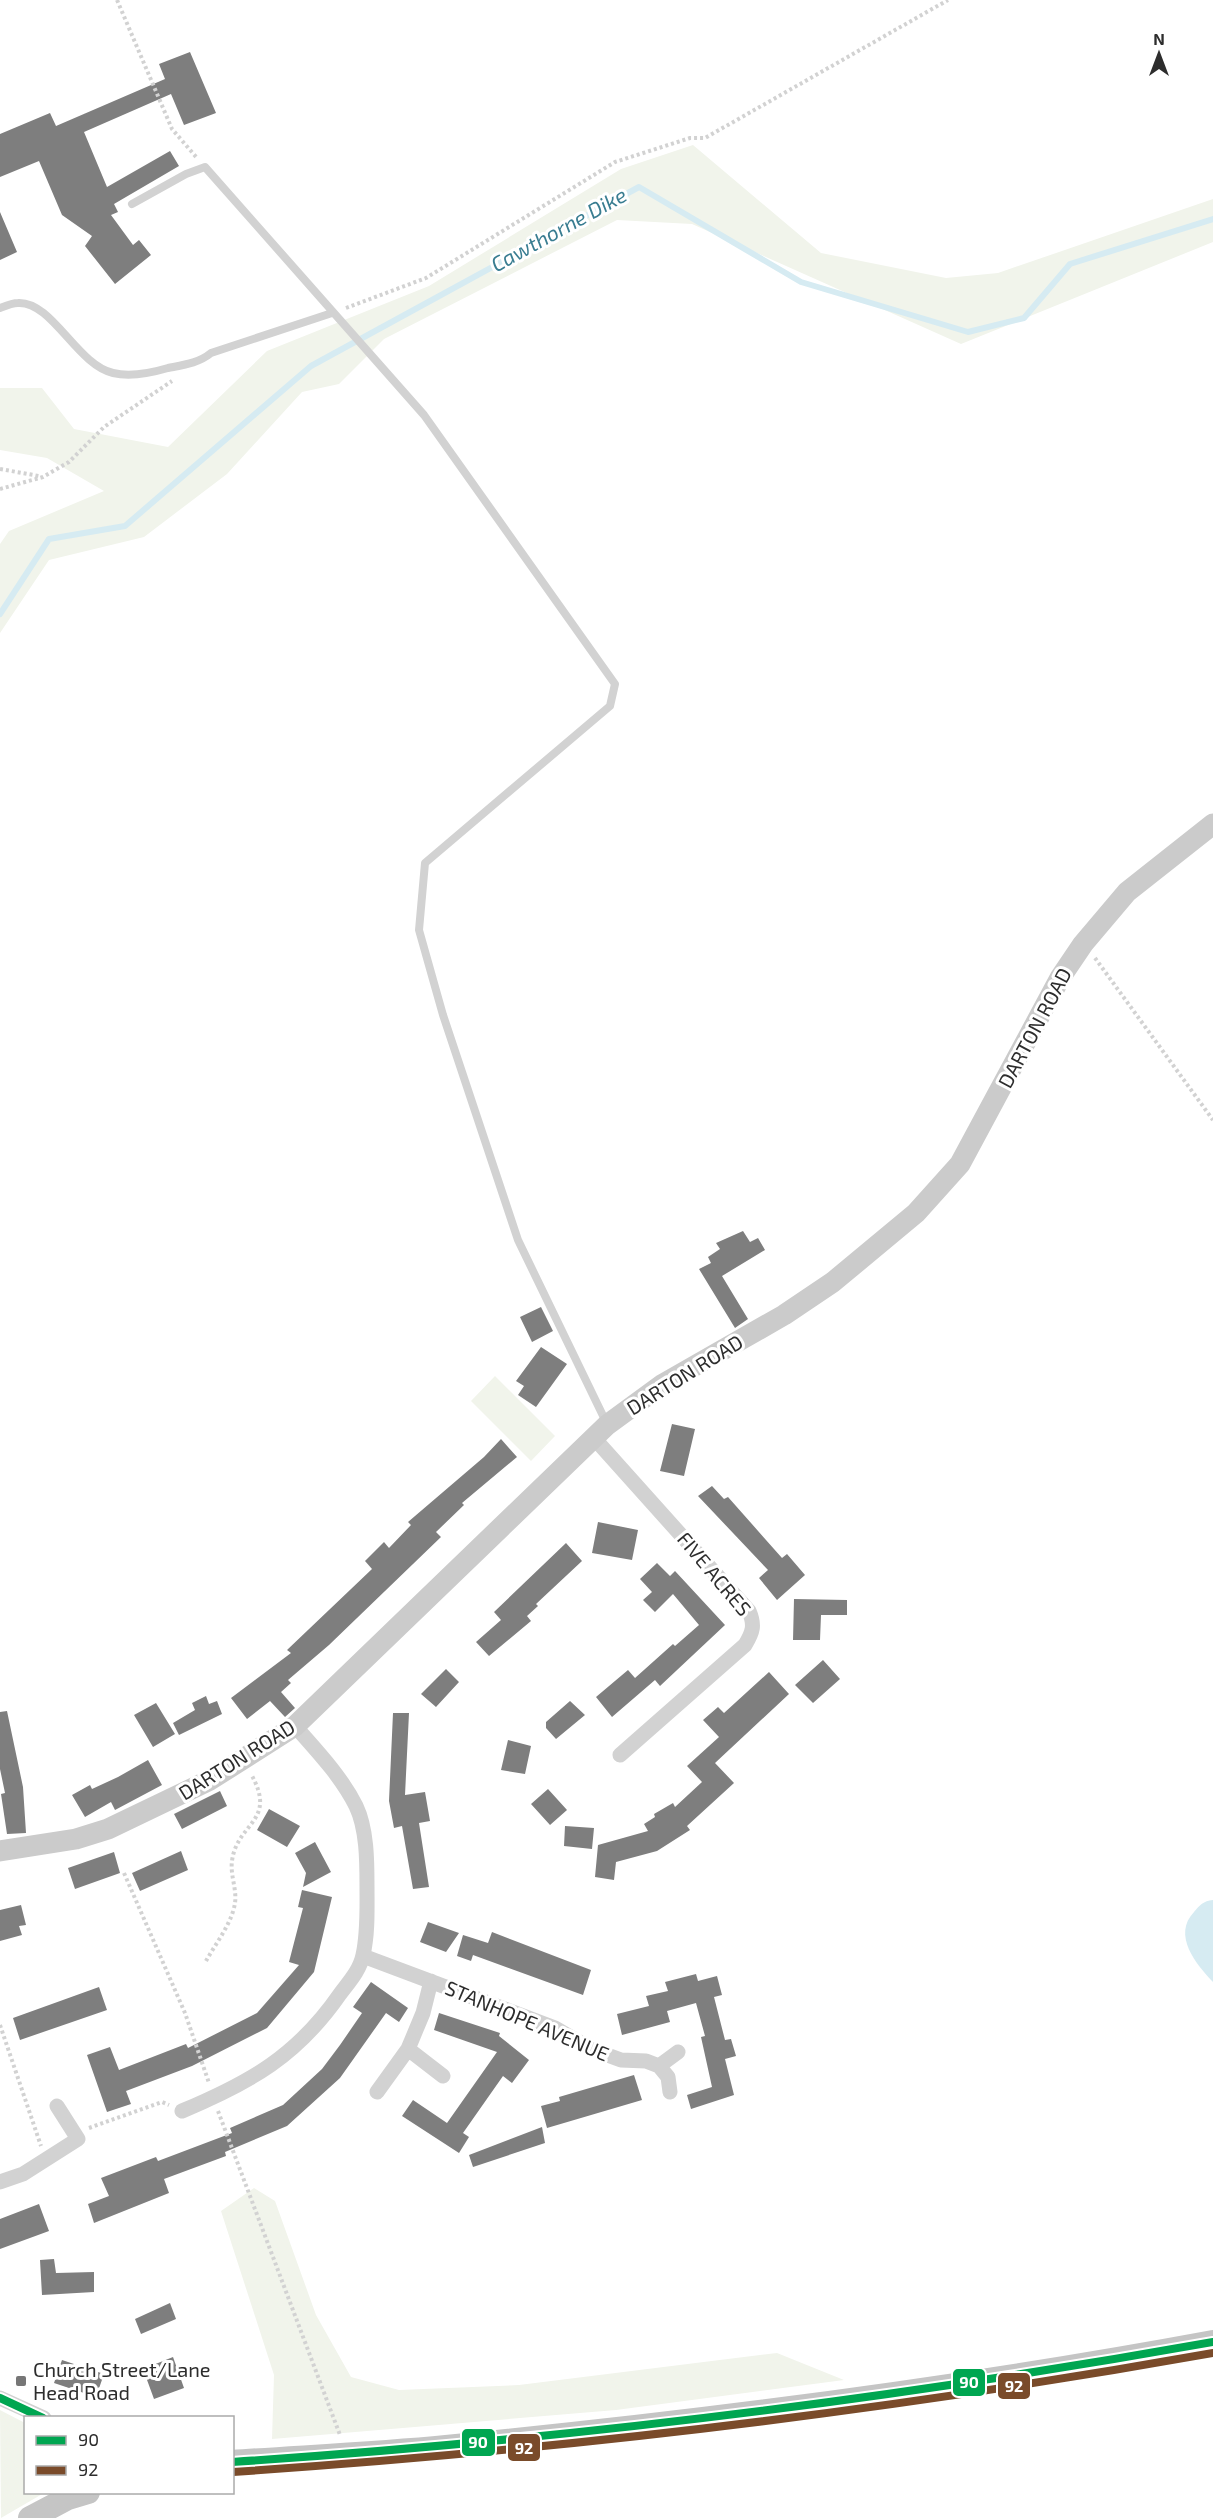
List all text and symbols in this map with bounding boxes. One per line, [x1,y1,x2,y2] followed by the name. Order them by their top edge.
[1129,24,1189,84] north arrow
[1153,29,1165,48] text: N
[486,181,630,276] water label: Cawthorne Dike
[992,963,1076,1092] street label: DARTON ROAD
[622,1329,747,1419] street label: DARTON ROAD
[673,1527,757,1620] street label: FIVE ACRES
[174,1714,299,1804] street label: DARTON ROAD
[442,1975,613,2065] street label: STANHOPE AVENUE
[33,2357,211,2404] place label: Church Street/Lane Head Road
[952,2368,986,2397] line badge: 90
[959,2372,979,2391] text: 90
[997,2372,1031,2400] line badge: 92
[14,2374,28,2388] marker: Church Street/Lane Head Road
[1005,2376,1023,2395] text: 92
[24,2416,234,2494] legend
[78,2428,99,2450] text: 90
[461,2428,496,2457] line badge: 90
[468,2432,488,2451] text: 90
[507,2433,541,2462] line badge: 92
[515,2438,533,2457] text: 92
[78,2458,98,2480] text: 92

